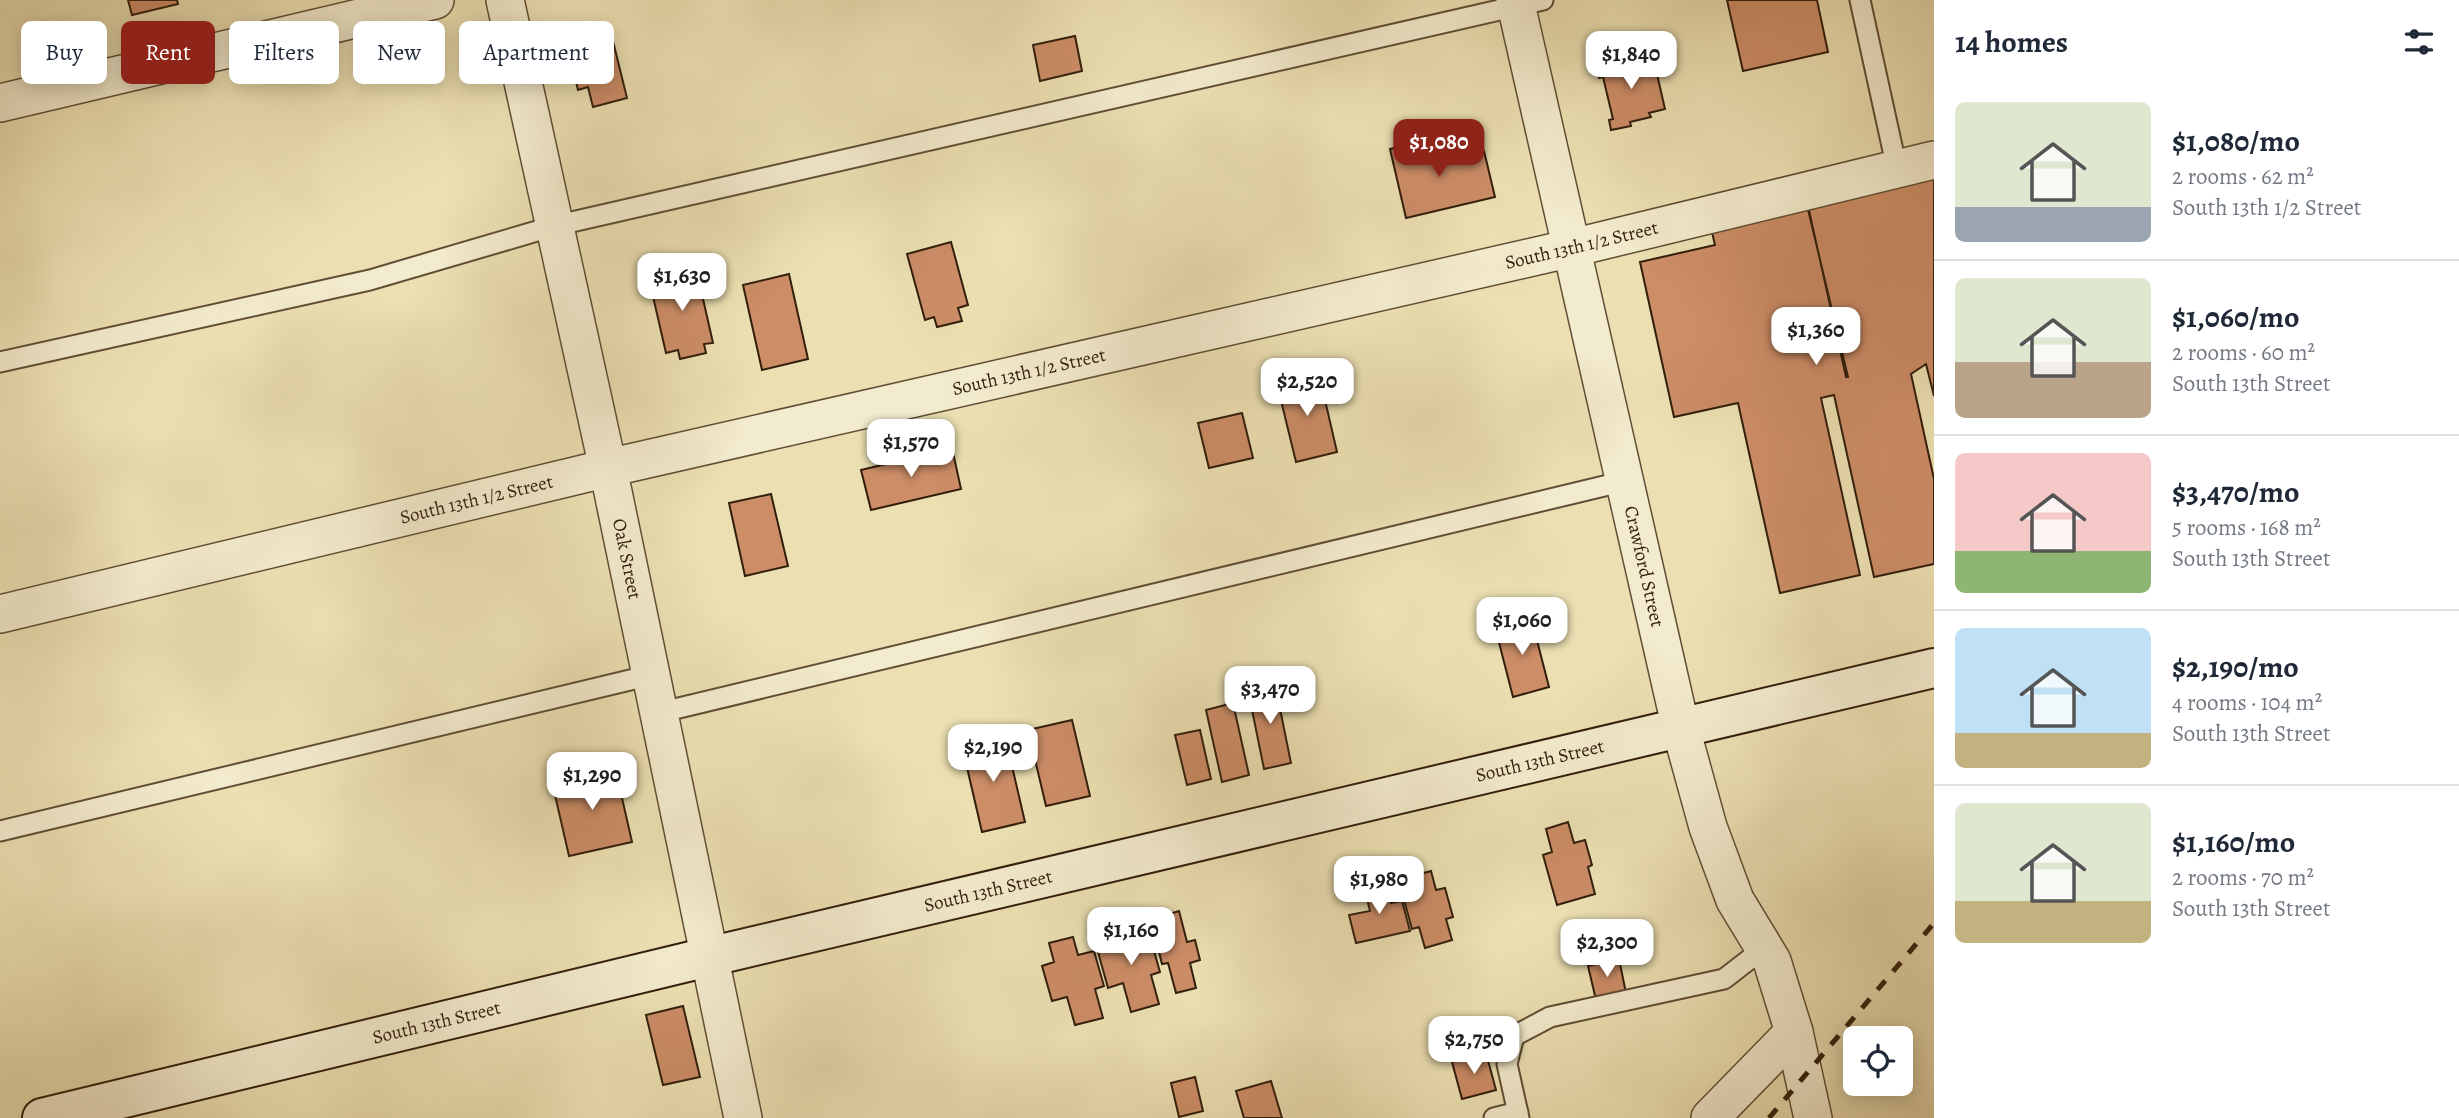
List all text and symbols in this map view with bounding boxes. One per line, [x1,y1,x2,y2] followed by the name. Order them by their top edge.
[21,21,107,84] chip: Buy
[121,21,215,84] chip: Rent
[229,21,339,84] chip: Filters
[353,21,445,84] chip: New
[459,21,614,84] chip: Apartment
[1955,22,2068,62] text: 14 homes
[2400,23,2438,61] icon: filters
[1574,32,1688,91] pin: $1,840
[1602,38,1660,69] text: $1,840
[1382,120,1496,179] pin: $1,080
[2172,121,2300,161] text: $1,080/mo
[1409,126,1469,157] text: $1,080
[2011,130,2095,214] icon: home
[2172,161,2314,192] text: 2 rooms · 62 m²
[2172,192,2361,223] text: South 13th 1/2 Street
[1502,215,1661,276] street label: South 13th 1/2 Street
[625,254,739,313] pin: $1,630
[653,260,711,291] text: $1,630
[2172,297,2299,337] text: $1,060/mo
[2011,306,2095,390] icon: home
[1759,308,1873,367] pin: $1,360
[1787,314,1845,345] text: $1,360
[2172,337,2315,368] text: 2 rooms · 60 m²
[950,342,1108,402] street label: South 13th 1/2 Street
[1250,358,1364,418] pin: $2,520
[1277,365,1337,396] text: $2,520
[2172,368,2330,399] text: South 13th Street
[854,420,968,479] pin: $1,570
[883,426,939,457] text: $1,570
[397,469,556,531] street label: South 13th 1/2 Street
[2172,472,2299,512] text: $3,470/mo
[2011,481,2095,565] icon: home
[1618,503,1670,630] street label: Crawford Street
[2172,512,2321,543] text: 5 rooms · 168 m²
[606,516,648,602] street label: Oak Street
[2172,543,2330,574] text: South 13th Street
[1465,598,1579,657] pin: $1,060
[1492,604,1552,635] text: $1,060
[2172,647,2299,687] text: $2,190/mo
[2011,656,2095,740] icon: home
[1213,666,1327,726] pin: $3,470
[1241,673,1300,704] text: $3,470
[2172,687,2322,718] text: 4 rooms · 104 m²
[2172,718,2330,749] text: South 13th Street
[936,724,1050,784] pin: $2,190
[964,731,1022,762] text: $2,190
[1473,733,1607,789] street label: South 13th Street
[535,752,649,812] pin: $1,290
[563,759,621,790] text: $1,290
[2172,822,2295,862] text: $1,160/mo
[2011,831,2095,915] icon: home
[1322,856,1436,916] pin: $1,980
[2172,862,2314,893] text: 2 rooms · 70 m²
[921,863,1055,919] street label: South 13th Street
[1350,863,1408,894] text: $1,980
[2172,893,2330,924] text: South 13th Street
[1074,908,1188,967] pin: $1,160
[1103,914,1159,945] text: $1,160
[1550,920,1664,979] pin: $2,300
[1576,926,1638,957] text: $2,300
[370,995,503,1051] street label: South 13th Street
[1417,1016,1531,1076] pin: $2,750
[1444,1023,1504,1054] text: $2,750
[1843,1026,1913,1096] map controls
[1843,1026,1913,1096] button: locate

